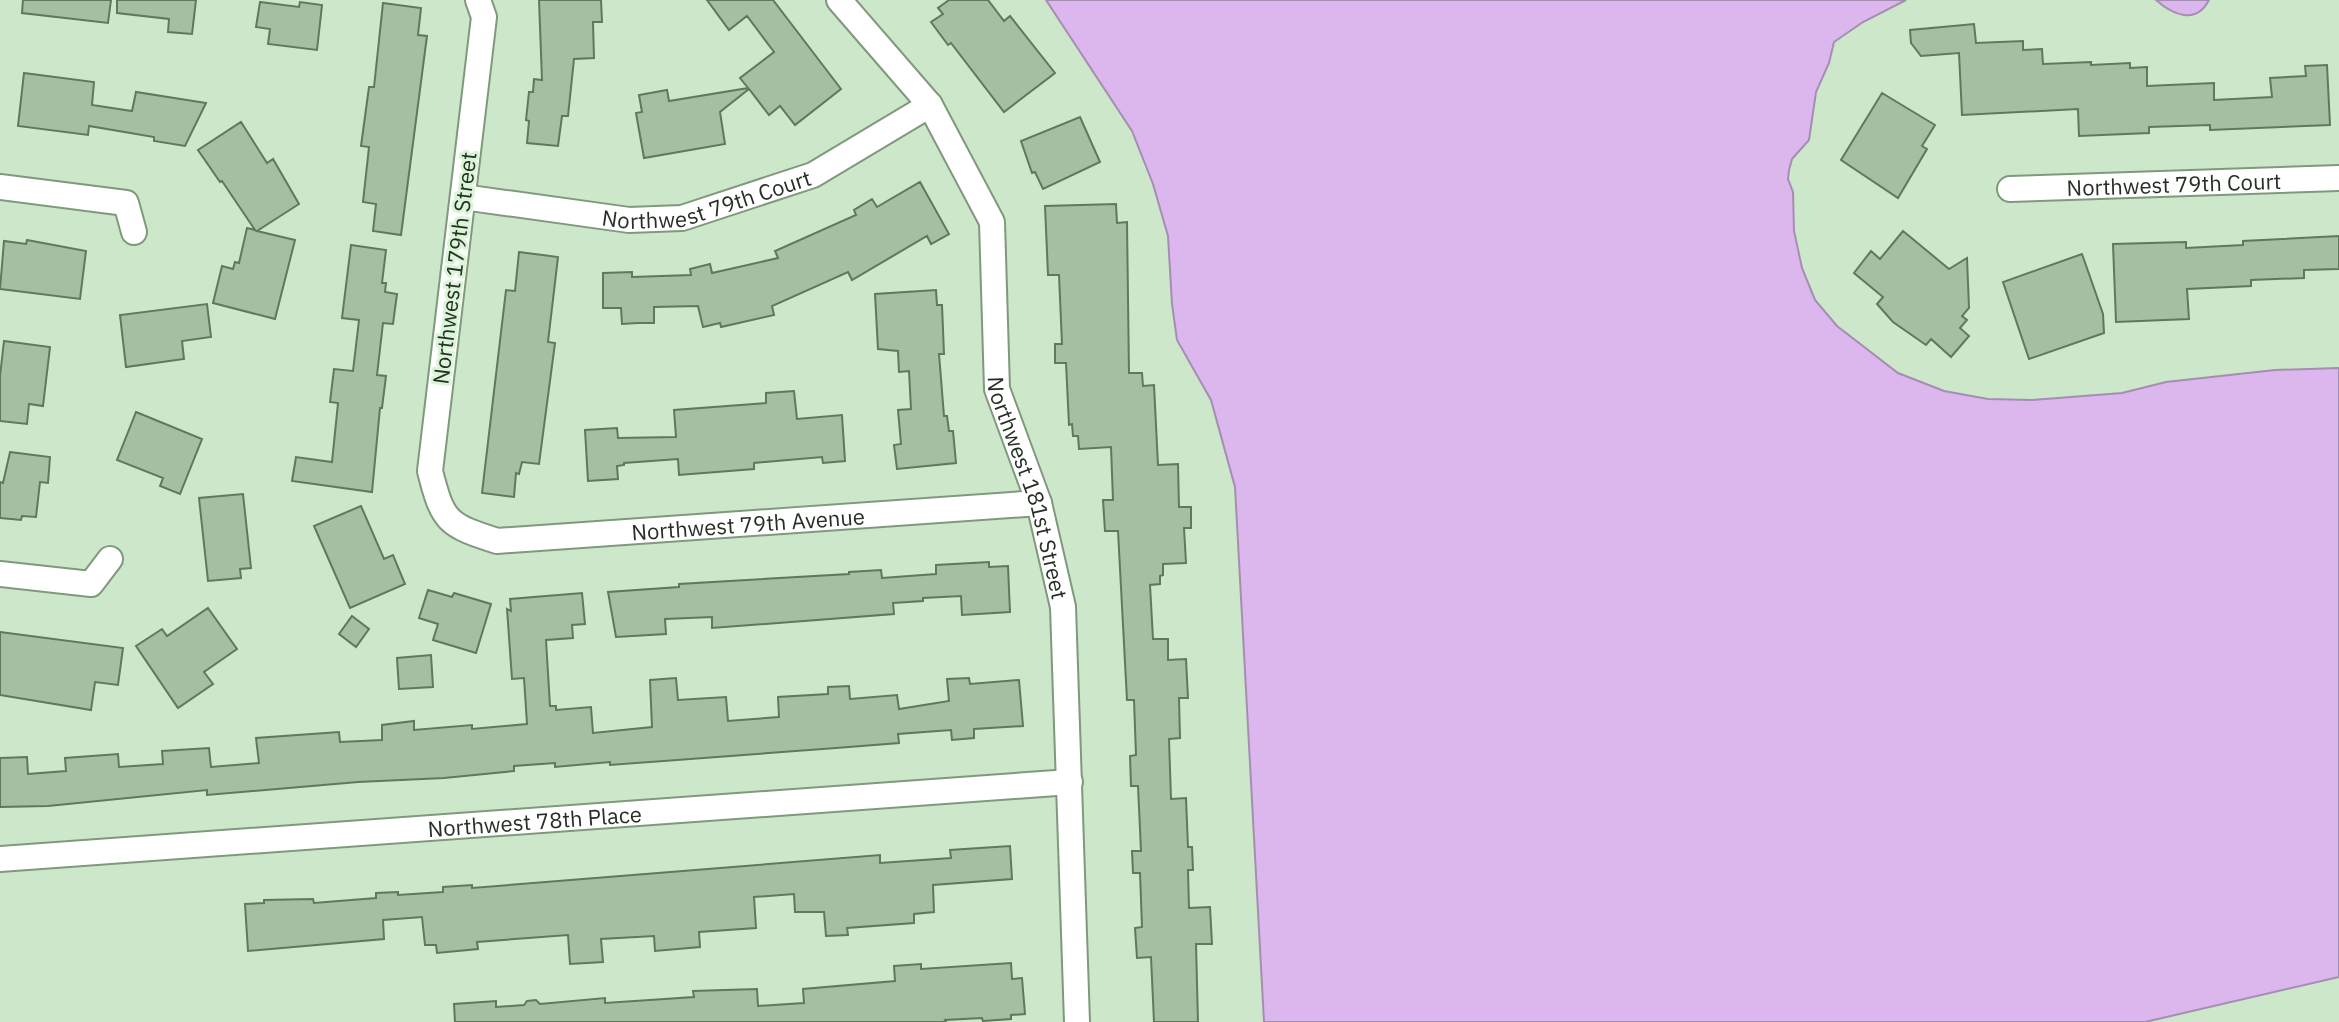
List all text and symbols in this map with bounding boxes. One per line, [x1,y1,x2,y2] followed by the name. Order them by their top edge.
[425,150,483,386] street label: Northwest 179th Street
[600,162,815,234] street label: Northwest 79th Court
[2066,165,2282,202] street label: Northwest 79th Court
[982,376,1075,602] street label: Northwest 181st Street
[630,501,866,546] street label: Northwest 79th Avenue
[427,798,643,843] street label: Northwest 78th Place

